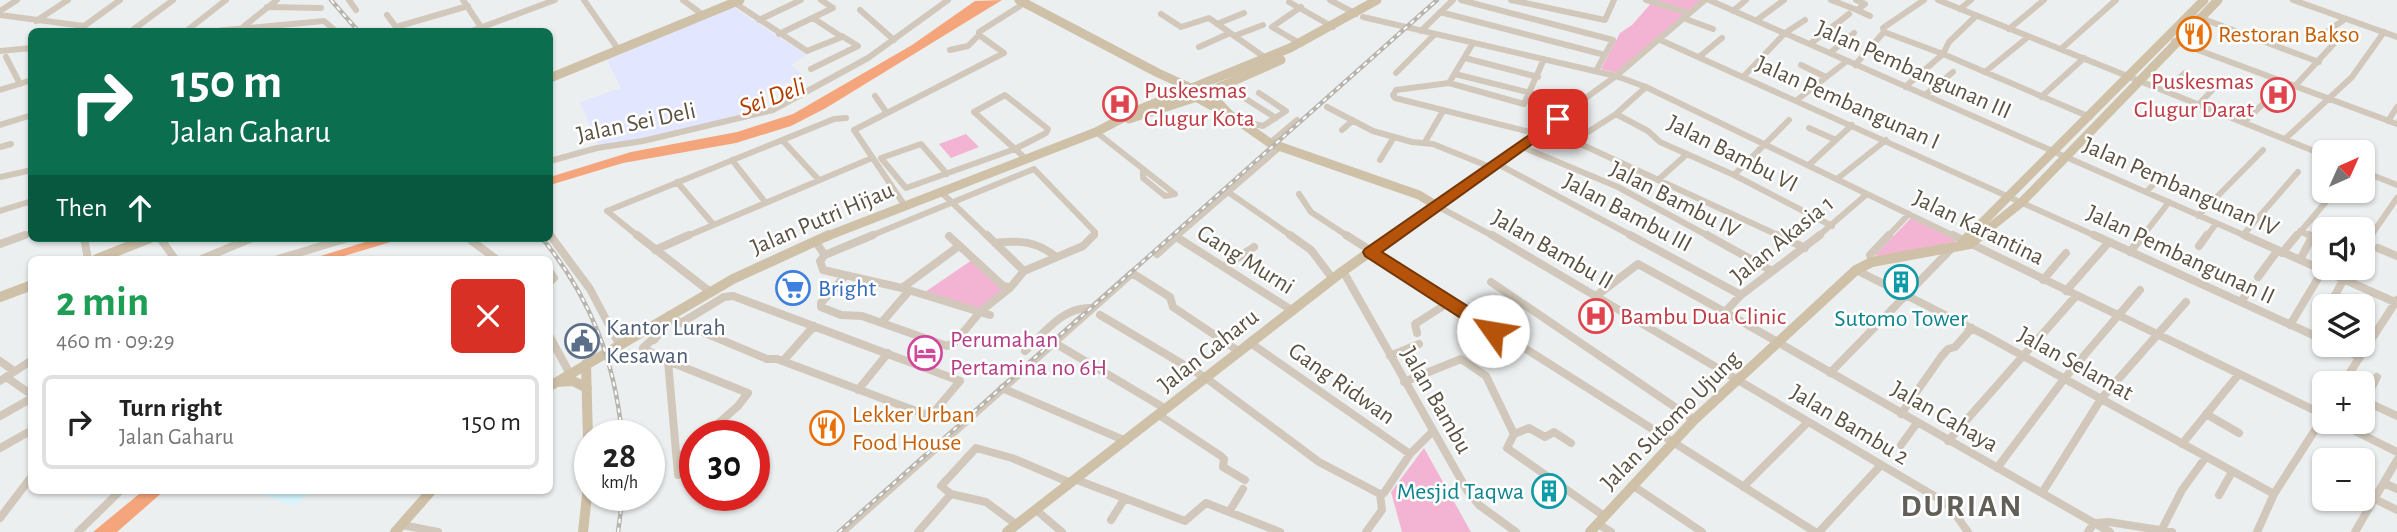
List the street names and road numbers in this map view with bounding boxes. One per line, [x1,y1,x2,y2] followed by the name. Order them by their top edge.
[1812,13,2016,125] street label: Jalan Pembangunan III
[1752,49,1944,155] street label: Jalan Pembangunan I
[574,99,698,147] street label: Jalan Sei Deli
[1664,111,1802,197] street label: Jalan Bambu VI
[2079,133,2282,241] street label: Jalan Pembangunan IV
[1606,157,1744,243] street label: Jalan Bambu IV
[1559,169,1696,257] street label: Jalan Bambu III
[747,178,897,260] street label: Jalan Putri Hijau
[1909,186,2048,270] street label: Jalan Karantina
[1727,191,1839,288] street label: Jalan Akasia 1
[2083,201,2278,309] street label: Jalan Pembangunan II
[1488,206,1617,294] street label: Jalan Bambu II
[1193,221,1298,299] street label: Gang Murni
[1154,304,1263,397] street label: Jalan Gaharu
[2014,322,2138,406] street label: Jalan Selamat
[1284,339,1399,429] street label: Gang Ridwan
[1396,343,1476,458] street label: Jalan Bambu
[1596,346,1745,495] street label: Jalan Sutomo Ujung
[1887,377,2002,457] street label: Jalan Cahaya
[1786,380,1913,470] street label: Jalan Bambu 2

